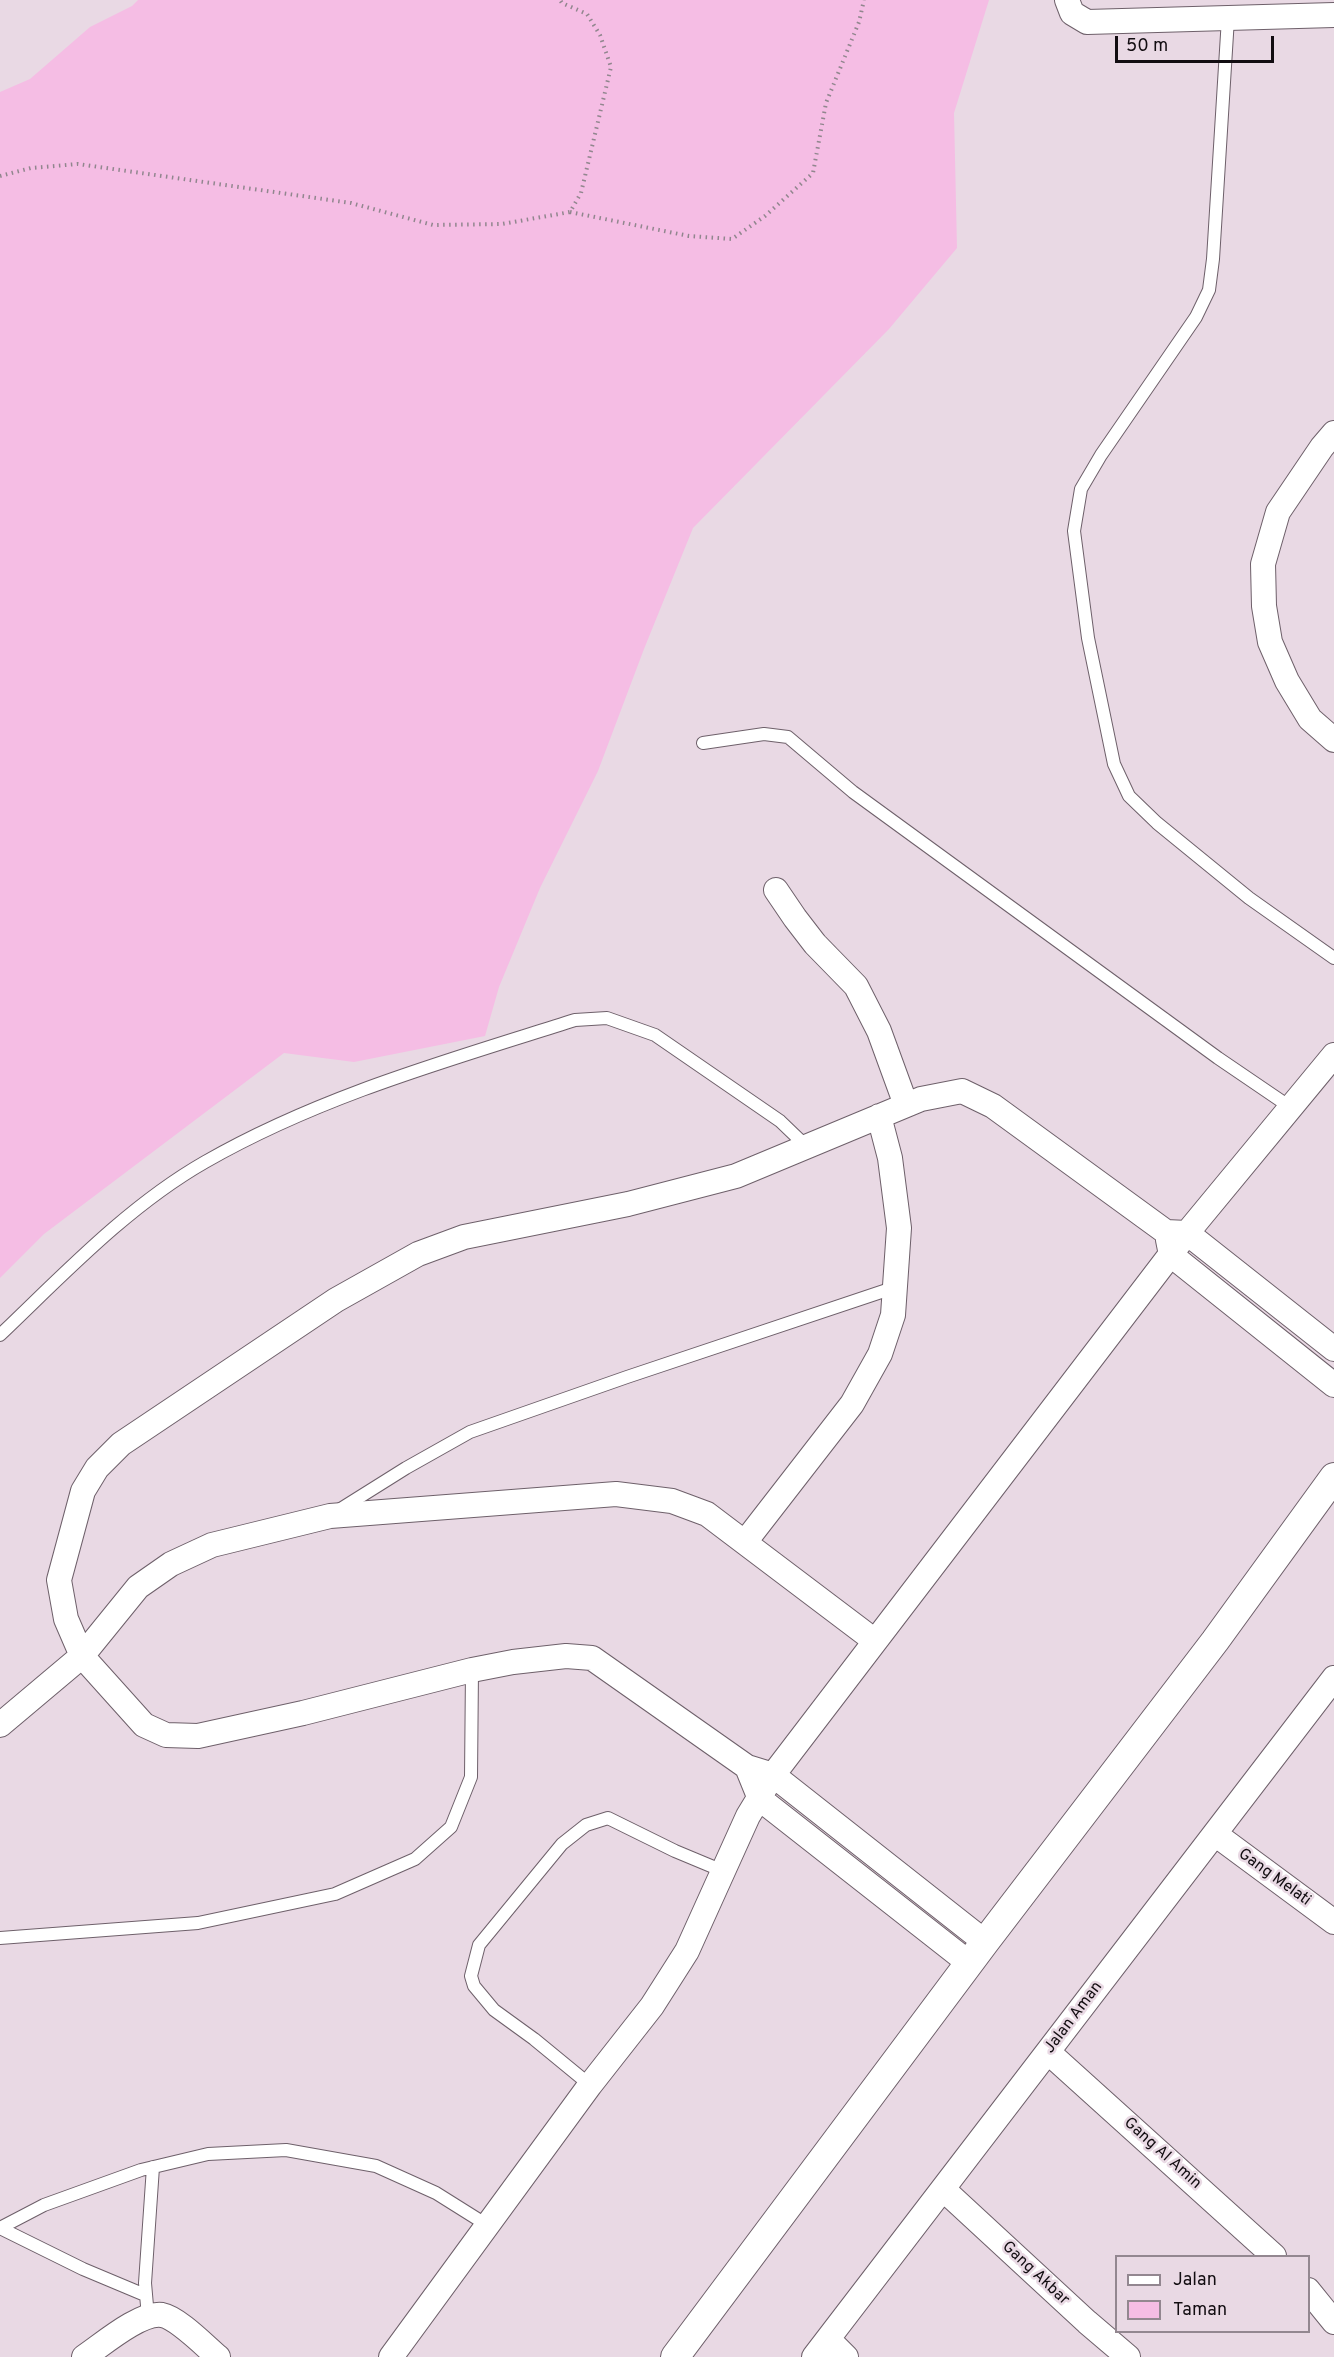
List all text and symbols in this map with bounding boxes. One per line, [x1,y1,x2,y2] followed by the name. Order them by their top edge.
[1118,24,1277,62] scale bar
[1126,35,1168,58] text: 50 m
[1234,1845,1314,1911] street label: Gang Melati
[1041,1978,1107,2058] street label: Jalan Aman
[1119,2114,1205,2194] street label: Gang Al Amin
[997,2238,1073,2310] street label: Gang Akbar
[1115,2255,1310,2333] legend
[1173,2269,1217,2292] text: Jalan
[1173,2299,1227,2322] text: Taman

